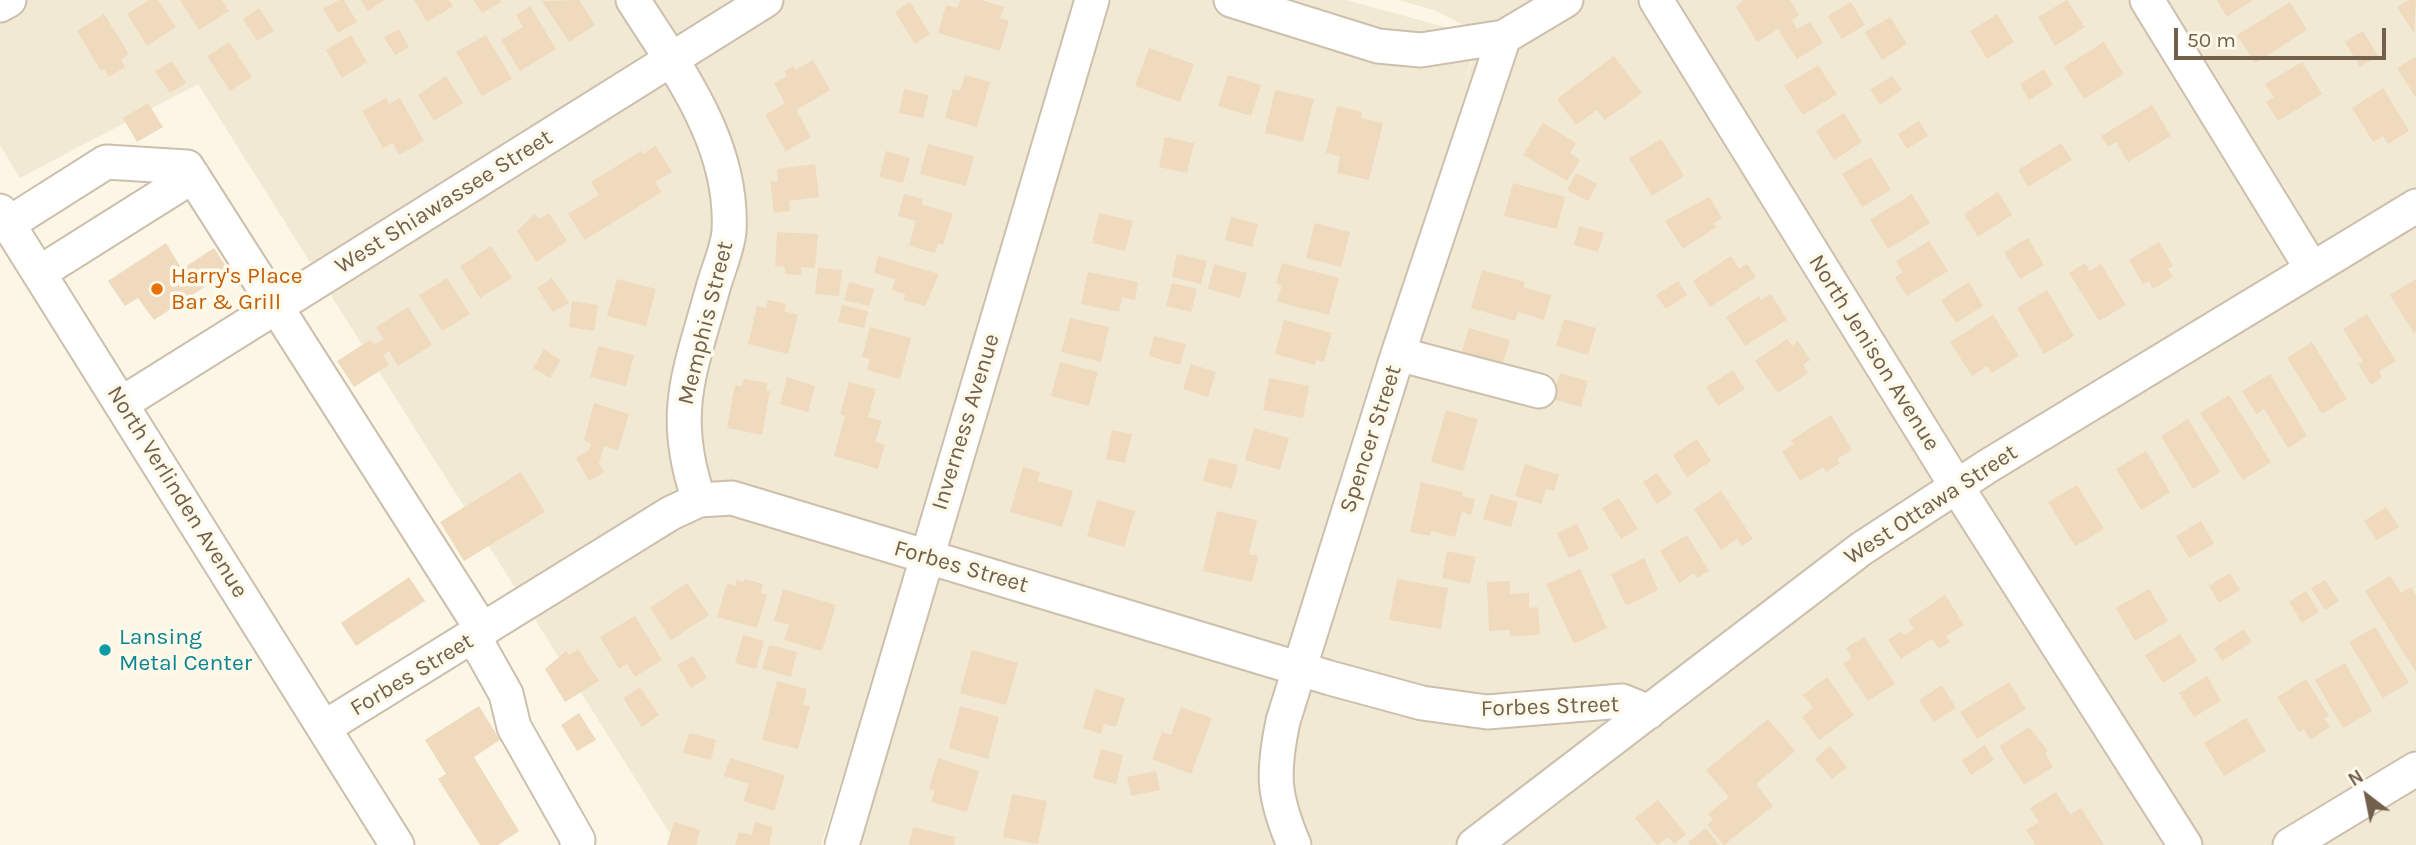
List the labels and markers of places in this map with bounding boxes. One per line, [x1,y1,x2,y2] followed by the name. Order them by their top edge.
[171,262,303,316] place label: Harry's Place Bar & Grill
[149,281,165,297] marker: Harry's Place Bar & Grill
[119,623,252,677] place label: Lansing Metal Center
[97,642,113,658] marker: Lansing Metal Center

